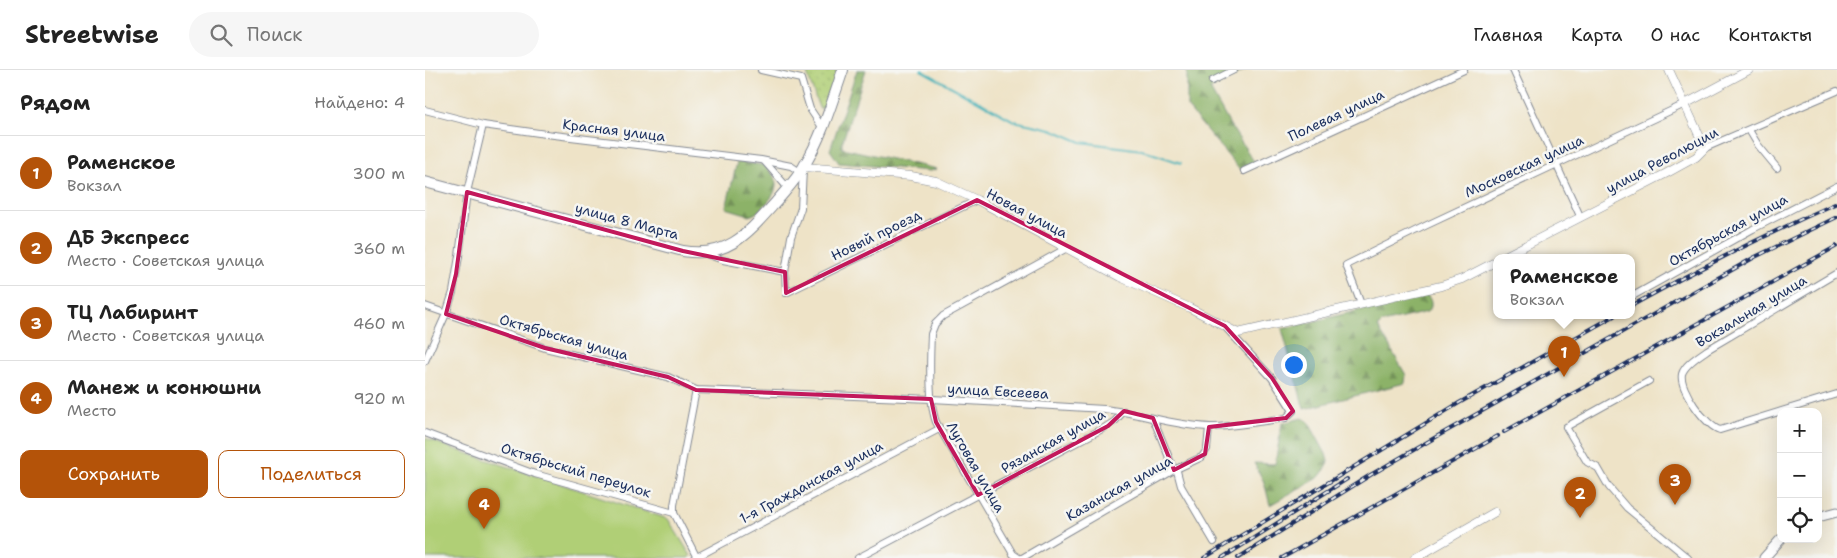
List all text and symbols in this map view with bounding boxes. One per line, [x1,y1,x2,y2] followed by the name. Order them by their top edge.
[189,12,539,57] search box
[25,19,159,51] text: Streetwise
[207,21,235,49] icon: search
[247,22,302,47] text: Поиск
[1473,23,1543,47] text: Главная
[1571,23,1623,47] text: Карта
[1651,23,1700,47] text: О нас
[1728,23,1812,47] text: Контакты
[1285,85,1387,145] street label: Полевая улица
[20,89,90,117] text: Рядом
[314,92,405,113] text: Найдено: 4
[562,115,667,145] street label: Красная улица
[1603,123,1721,197] street label: улица Революции
[1462,130,1587,201] street label: Московская улица
[67,150,176,175] text: Раменское
[32,163,40,184] text: 1
[353,163,405,184] text: 300 m
[67,175,122,196] text: Вокзал
[983,184,1071,242] street label: Новая улица
[1665,190,1791,270] street label: Октябрьская улица
[573,199,681,244] street label: улица 8 Марта
[828,205,924,265] street label: Новый проезд
[67,225,190,250] text: ДБ Экспресс
[30,238,42,259] text: 2
[353,238,405,259] text: 360 m
[67,250,264,271] text: Место · Советская улица
[1493,254,1635,319] popup
[1510,264,1618,289] text: Раменское
[1692,271,1810,351] street label: Вокзальная улица
[1510,289,1564,310] text: Вокзал
[67,300,198,325] text: ТЦ Лабиринт
[497,310,631,364] street label: Октябрьская улица
[30,313,42,334] text: 3
[353,313,405,334] text: 460 m
[67,325,264,346] text: Место · Советская улица
[1548,336,1580,377] pin: 1
[1281,352,1307,378] your location
[67,375,261,400] text: Манеж и конюшни
[947,379,1049,403] street label: улица Евсеева
[30,388,42,409] text: 4
[353,388,405,409] text: 920 m
[67,400,117,421] text: Место
[998,405,1109,477] street label: Рязанская улица
[1777,408,1822,543] map controls
[1777,408,1822,453] button: +
[943,418,1009,516] street label: Луговая улица
[736,436,886,528] street label: 1-я Гражданская улица
[499,439,654,502] street label: Октябрьский переулок
[20,450,208,498] button: Сохранить
[218,450,405,498] button: Поделиться
[1063,451,1176,525] street label: Казанская улица
[1777,453,1822,498] button: −
[1659,464,1691,505] pin: 3
[1564,477,1596,518] pin: 2
[468,488,500,529] pin: 4
[1777,498,1822,543] button: locate

